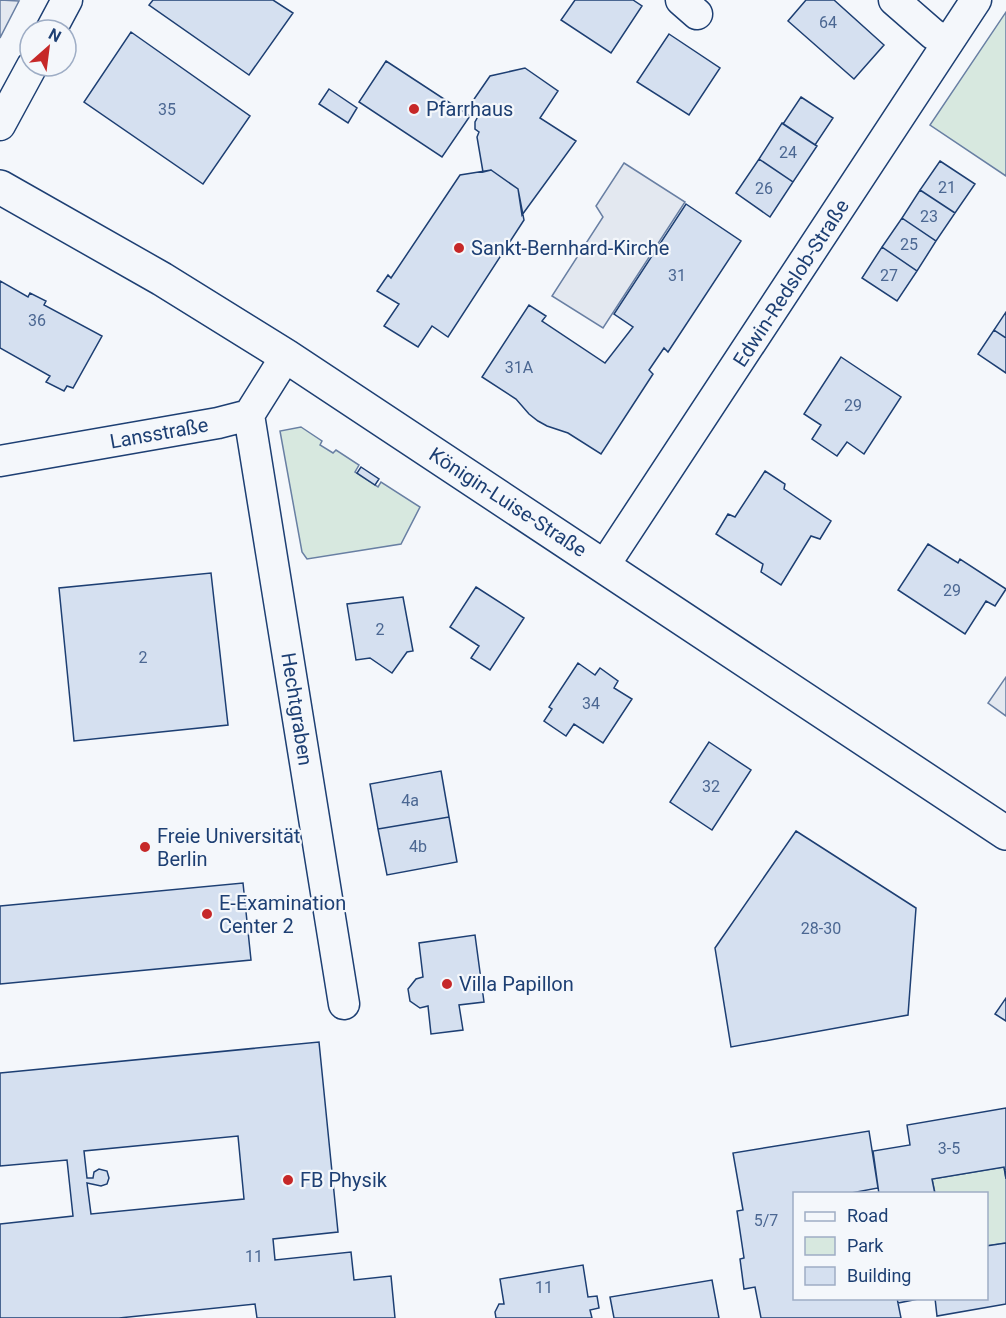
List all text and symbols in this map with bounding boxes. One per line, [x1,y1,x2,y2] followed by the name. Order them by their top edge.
[819,13,837,32] house number: 64
[18,18,78,78] north arrow
[45,24,64,46] text: N
[426,97,513,121] place label: Pfarrhaus
[158,100,176,119] house number: 35
[407,102,421,116] marker: Pfarrhaus
[779,143,797,162] house number: 24
[938,178,956,197] house number: 21
[755,179,773,198] house number: 26
[728,195,854,371] street label: Edwin-Redslob-Straße
[920,207,938,226] house number: 23
[900,235,918,254] house number: 25
[471,236,669,260] place label: Sankt-Bernhard-Kirche
[452,241,466,255] marker: Sankt-Bernhard-Kirche
[668,266,686,285] house number: 31
[880,266,898,285] house number: 27
[28,311,46,330] house number: 36
[505,358,534,377] house number: 31A
[844,396,862,415] house number: 29
[108,413,210,453] street label: Lansstraße
[425,442,591,562] street label: Königin-Luise-Straße
[943,581,961,600] house number: 29
[376,620,385,639] house number: 2
[139,648,148,667] house number: 2
[276,651,318,767] street label: Hechtgraben
[582,694,600,713] house number: 34
[702,777,720,796] house number: 32
[401,791,419,810] house number: 4a
[157,824,300,871] place label: Freie Universität Berlin
[409,837,427,856] house number: 4b
[138,840,152,854] marker: Freie Universität Berlin
[219,891,346,938] place label: E-Examination Center 2
[200,907,214,921] marker: E-Examination Center 2
[801,919,841,938] house number: 28-30
[459,972,574,996] place label: Villa Papillon
[440,977,454,991] marker: Villa Papillon
[938,1139,960,1158] house number: 3-5
[300,1168,388,1192] place label: FB Physik
[281,1173,295,1187] marker: FB Physik
[793,1192,988,1300] legend
[847,1205,888,1226] text: Road
[754,1211,778,1230] house number: 5/7
[847,1235,884,1256] text: Park
[245,1247,263,1266] house number: 11
[847,1265,911,1286] text: Building
[535,1278,553,1297] house number: 11

